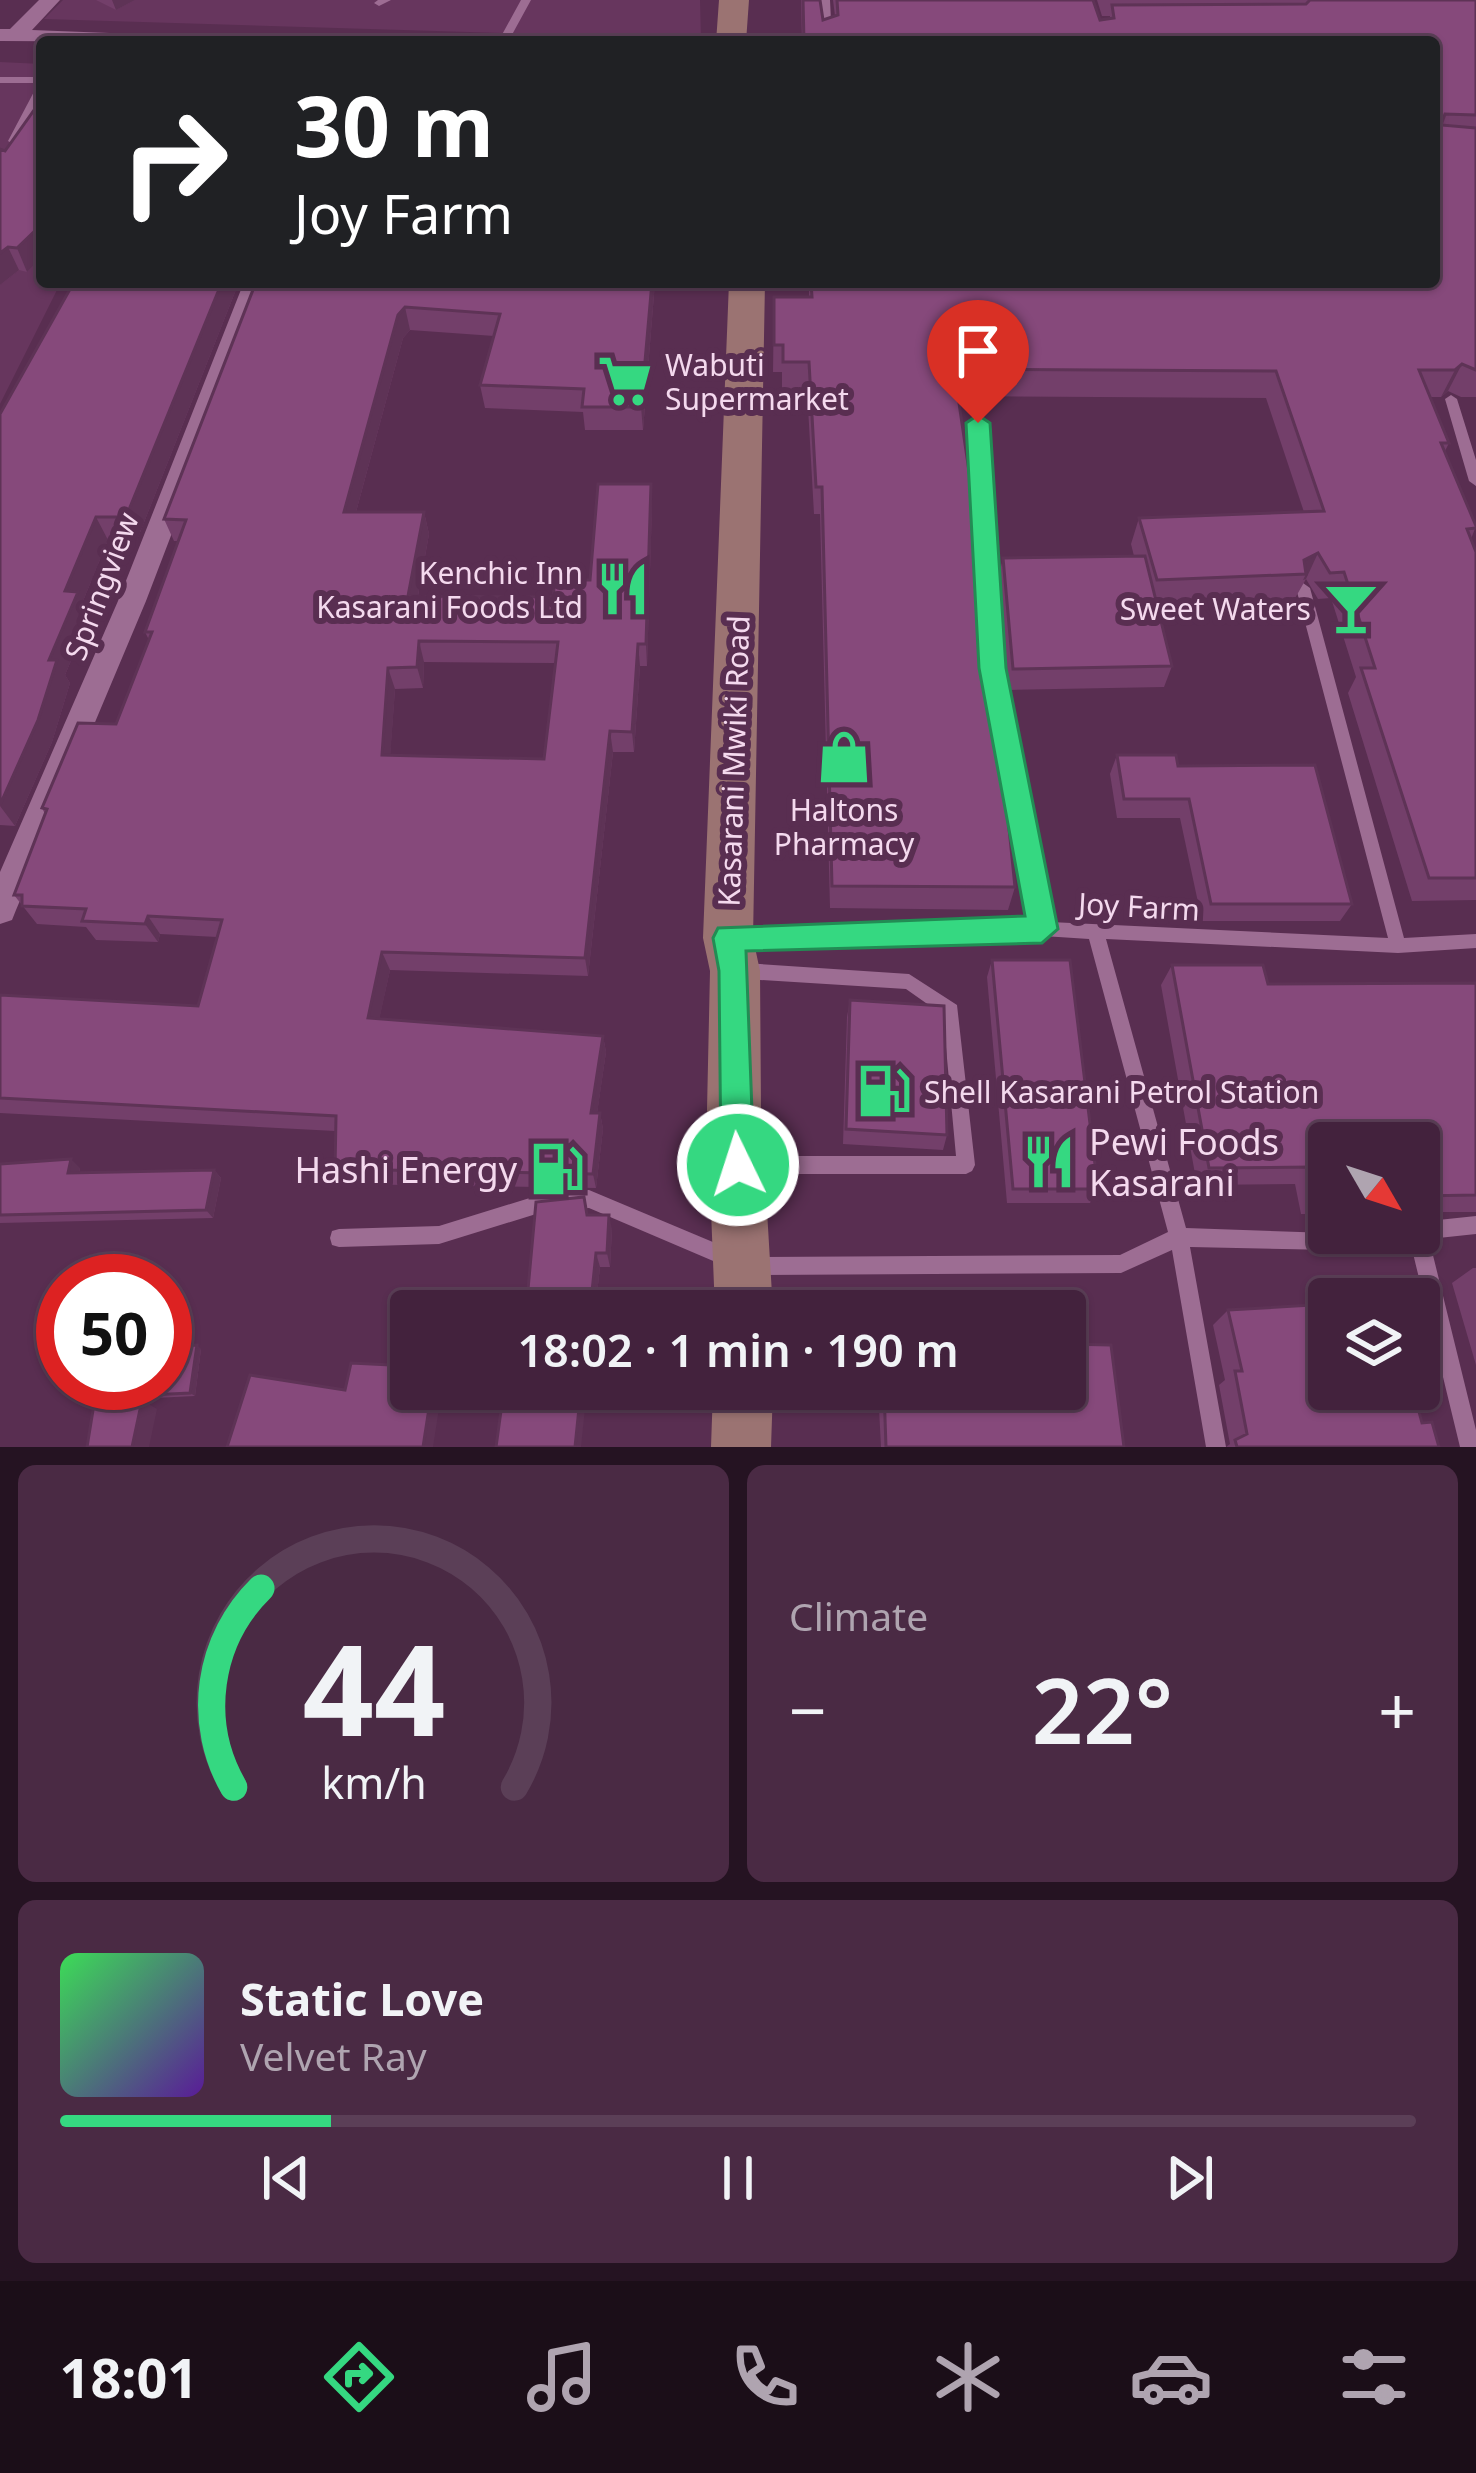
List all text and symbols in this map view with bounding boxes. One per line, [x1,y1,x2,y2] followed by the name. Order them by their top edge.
[294,67,494,182] text: 30 m
[96,84,252,240] icon: right
[294,176,513,250] text: Joy Farm
[927,300,1029,423] pin
[945,318,1011,384] icon: arrive
[665,344,849,419] place label: Wabuti Supermarket
[596,352,654,410] supermarket icon: Wabuti Supermarket
[54,506,148,666] street label: Springview
[316,552,583,627] place label: Kenchic Inn Kasarani Foods Ltd
[594,560,652,618] restaurant icon: Kenchic Inn Kasarani Foods Ltd
[1322,579,1380,637] bar icon: Sweet Waters
[1120,588,1311,629] place label: Sweet Waters
[707,615,759,907] street label: Kasarani Mwiki Road
[815,728,873,786] shop icon: Haltons Pharmacy
[774,789,915,864] place label: Haltons Pharmacy
[1074,882,1201,930] street label: Joy Farm
[855,1062,913,1120] fuel station icon: Shell Kasarani Petrol Station
[924,1071,1319,1112] place label: Shell Kasarani Petrol Station
[675,1102,801,1228] position arrow
[1089,1117,1279,1207] place label: Pewi Foods Kasarani
[1308,1122,1440,1254] north arrow
[1308,1122,1440,1410] map controls
[1020,1133,1078,1191] restaurant icon: Pewi Foods Kasarani
[528,1140,586,1198] fuel station icon: Hashi Energy
[294,1145,518,1194] place label: Hashi Energy
[36,1254,192,1410] speed limit sign: 50
[1308,1278,1440,1410] button: layers
[517,1319,959,1380] text: 18:02 · 1 min · 190 m
[789,1589,928,1642] text: Climate
[302,1603,445,1773] text: 44
[1032,1648,1173,1770] text: 22°
[789,1664,827,1754] text: −
[1378,1664,1416,1754] text: +
[321,1752,426,1811] text: km/h
[240,1968,484,2029] text: Static Love
[240,2029,427,2082] text: Velvet Ray
[253,2145,319,2211] icon: previous
[705,2145,771,2211] icon: pause
[1157,2145,1223,2211] icon: next
[317,2335,401,2419] icon: directions
[520,2335,604,2419] icon: music
[723,2335,807,2419] icon: phone
[926,2335,1010,2419] icon: climate
[1129,2335,1213,2419] icon: car
[1332,2335,1416,2419] icon: filters
[60,2340,198,2414] text: 18:01

